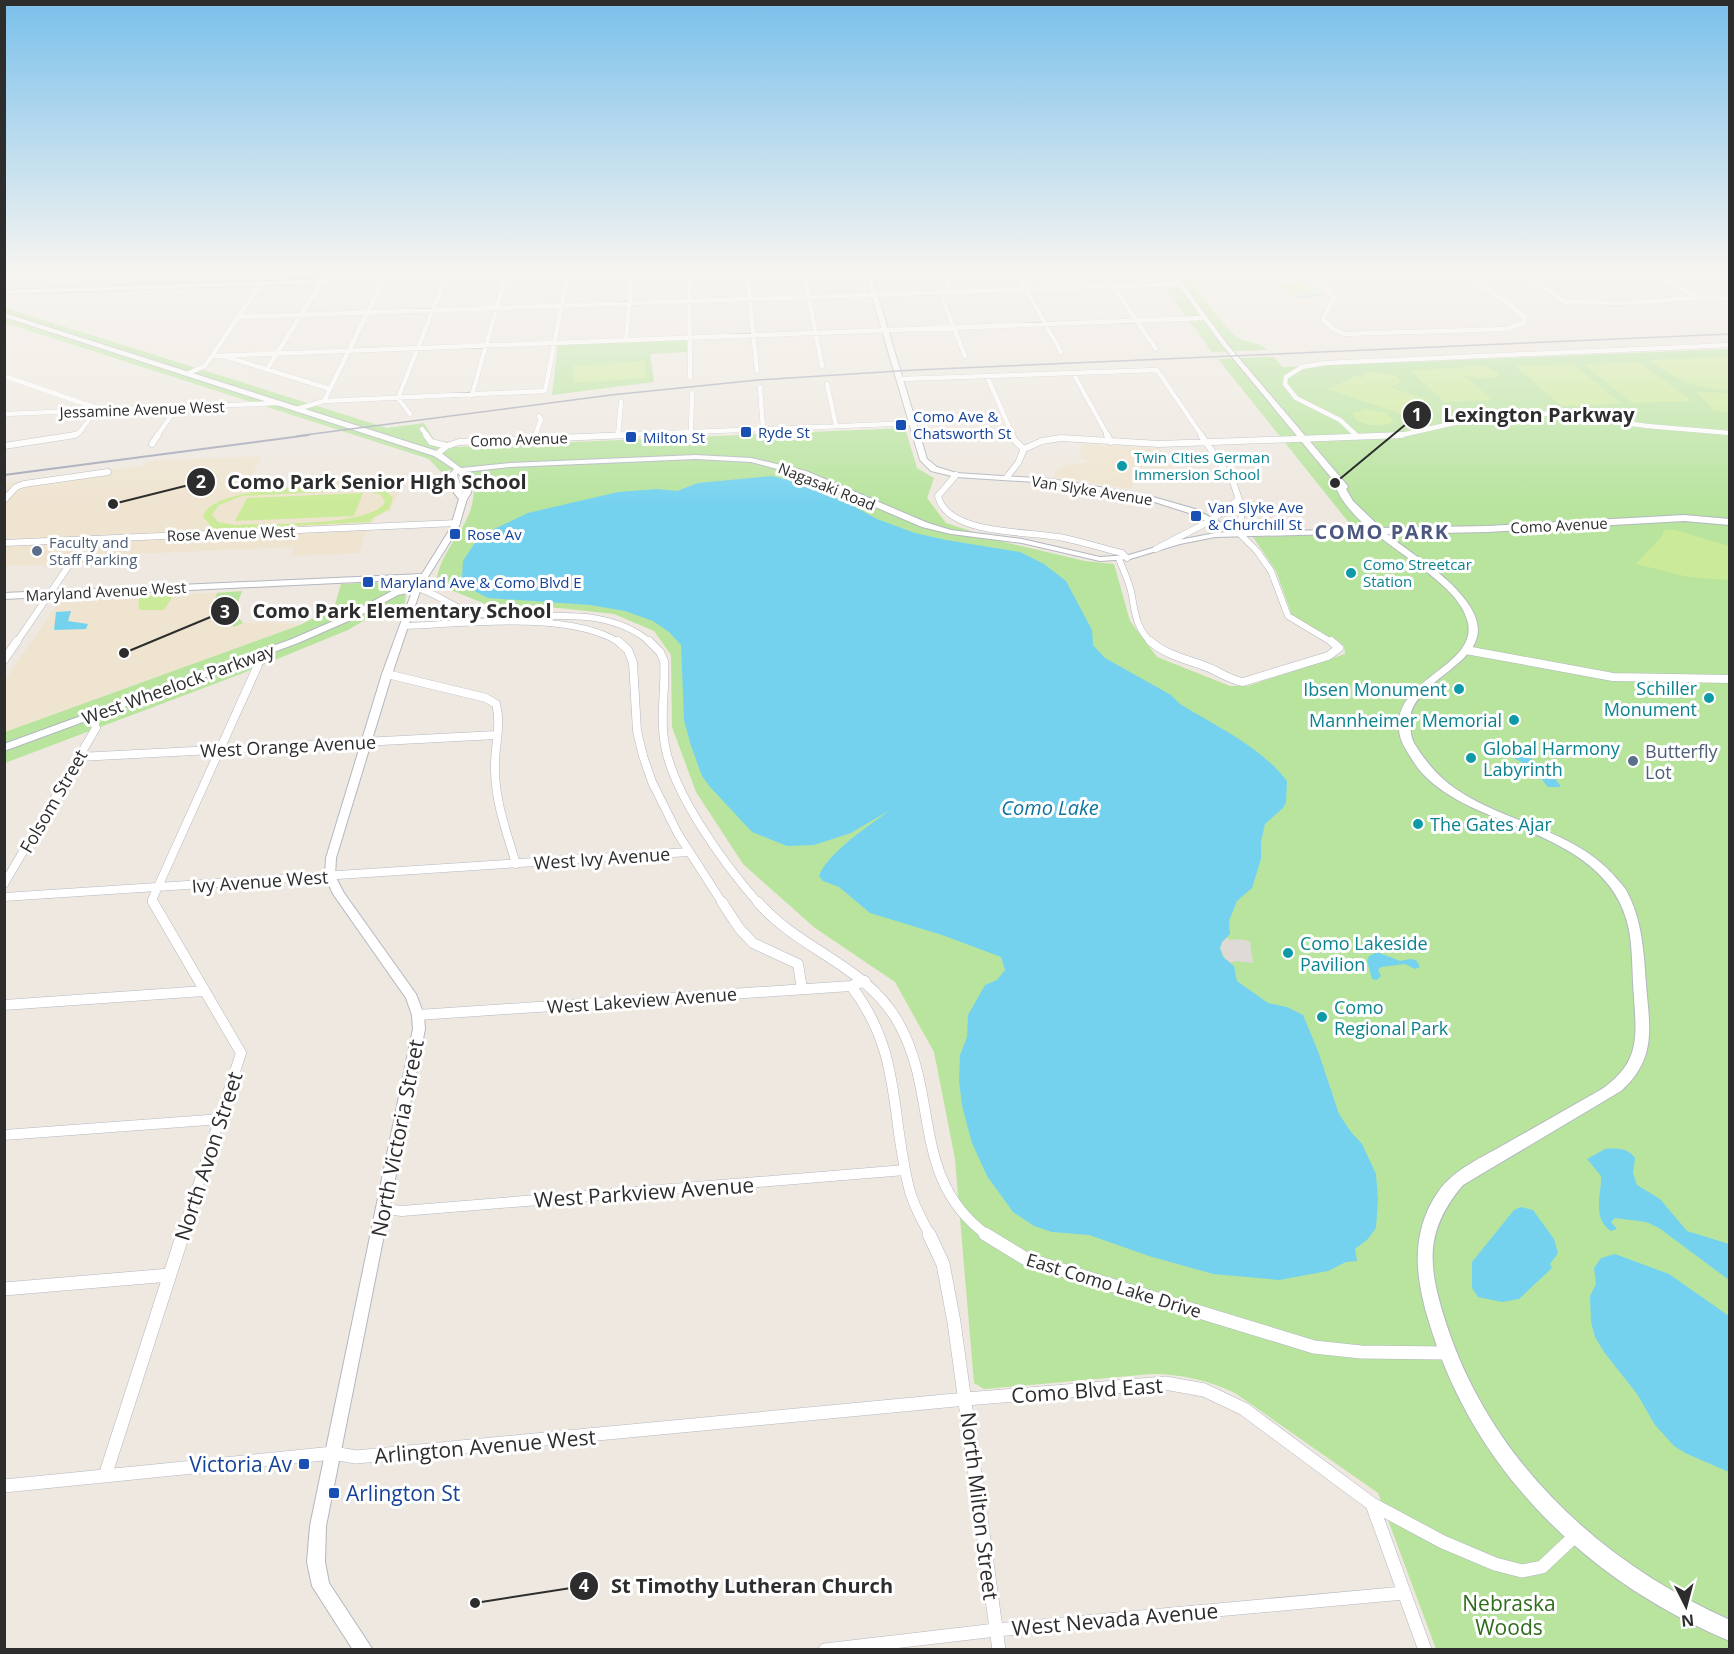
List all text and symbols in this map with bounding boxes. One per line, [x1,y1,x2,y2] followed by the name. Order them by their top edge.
[57,396,225,422] street label: Jessamine Avenue West
[1402,396,1647,434] callout: Lexington Parkway
[1443,401,1635,428] text: Lexington Parkway
[1412,402,1422,426] text: 1
[913,406,1011,443] place label: Como Ave & Chatsworth St
[894,418,908,432] marker: Como Ave & Chatsworth St
[758,422,810,442] place label: Ryde St
[739,425,753,439] marker: Ryde St
[470,427,568,451] street label: Como Avenue
[643,427,705,447] place label: Milton St
[624,430,638,444] marker: Milton St
[1134,447,1270,484] place label: Twin CIties German Immersion School
[776,457,878,515] street label: Nagasaki Road
[1115,459,1129,473] marker: Twin CIties German Immersion School
[186,463,539,501] callout: Como Park Senior HIgh School
[227,468,527,495] text: Como Park Senior HIgh School
[196,469,206,493] text: 2
[1030,471,1154,509] street label: Van Slyke Avenue
[1208,497,1304,534] place label: Van Slyke Ave & Churchill St
[1189,509,1203,523] marker: Van Slyke Ave & Churchill St
[1510,512,1608,538] street label: Como Avenue
[1315,518,1449,545] district label: COMO PARK
[166,521,296,545] street label: Rose Avenue West
[467,524,522,544] place label: Rose Av
[448,527,462,541] marker: Rose Av
[49,532,137,569] place label: Faculty and Staff Parking
[30,544,44,558] marker: Faculty and Staff Parking
[1363,554,1472,591] place label: Como Streetcar Station
[1344,566,1358,580] marker: Como Streetcar Station
[380,572,582,592] place label: Maryland Ave & Como Blvd E
[361,575,375,589] marker: Maryland Ave & Como Blvd E
[25,577,187,605] street label: Maryland Avenue West
[210,592,564,630] callout: Como Park Elementary School
[252,597,552,624] text: Como Park Elementary School
[220,599,230,623] text: 3
[79,638,278,730] street label: West Wheelock Parkway
[1604,676,1698,721] place label: Schiller Monument
[1303,677,1447,701] place label: Ibsen Monument
[1452,682,1466,696] marker: Ibsen Monument
[1702,691,1716,705] marker: Schiller Monument
[1309,708,1502,732] place label: Mannheimer Memorial
[1507,713,1521,727] marker: Mannheimer Memorial
[199,729,377,763] street label: West Orange Avenue
[1483,736,1621,781] place label: Global Harmony Labyrinth
[1645,739,1719,784] place label: Butterfly Lot
[14,745,92,857] street label: Folsom Street
[1464,751,1478,765] marker: Global Harmony Labyrinth
[1626,754,1640,768] marker: Butterfly Lot
[1001,794,1099,821] water label: Como Lake
[1430,812,1553,836] place label: The Gates Ajar
[1411,817,1425,831] marker: The Gates Ajar
[533,841,671,875] street label: West Ivy Avenue
[191,864,329,898] street label: Ivy Avenue West
[1300,931,1428,976] place label: Como Lakeside Pavilion
[1281,946,1295,960] marker: Como Lakeside Pavilion
[546,981,738,1019] street label: West Lakeview Avenue
[1334,995,1449,1040] place label: Como Regional Park
[1315,1010,1329,1024] marker: Como Regional Park
[364,1037,430,1239] street label: North Victoria Street
[167,1068,249,1244] street label: North Avon Street
[533,1170,755,1214] street label: West Parkview Avenue
[1024,1247,1204,1323] street label: East Como Lake Drive
[1010,1371,1164,1409] street label: Como Blvd East
[955,1410,1005,1602] street label: North Milton Street
[373,1422,597,1470] street label: Arlington Avenue West
[189,1450,293,1478] place label: Victoria Av
[297,1457,311,1471] marker: Victoria Av
[346,1479,460,1507] place label: Arlington St
[327,1486,341,1500] marker: Arlington St
[569,1567,905,1605] callout: St Timothy Lutheran Church
[611,1572,893,1599] text: St Timothy Lutheran Church
[579,1573,589,1597] text: 4
[1656,1576,1716,1636] north arrow
[1462,1589,1556,1641] park label: Nebraska Woods
[1011,1596,1219,1642] street label: West Nevada Avenue
[1680,1609,1695,1633] text: N

